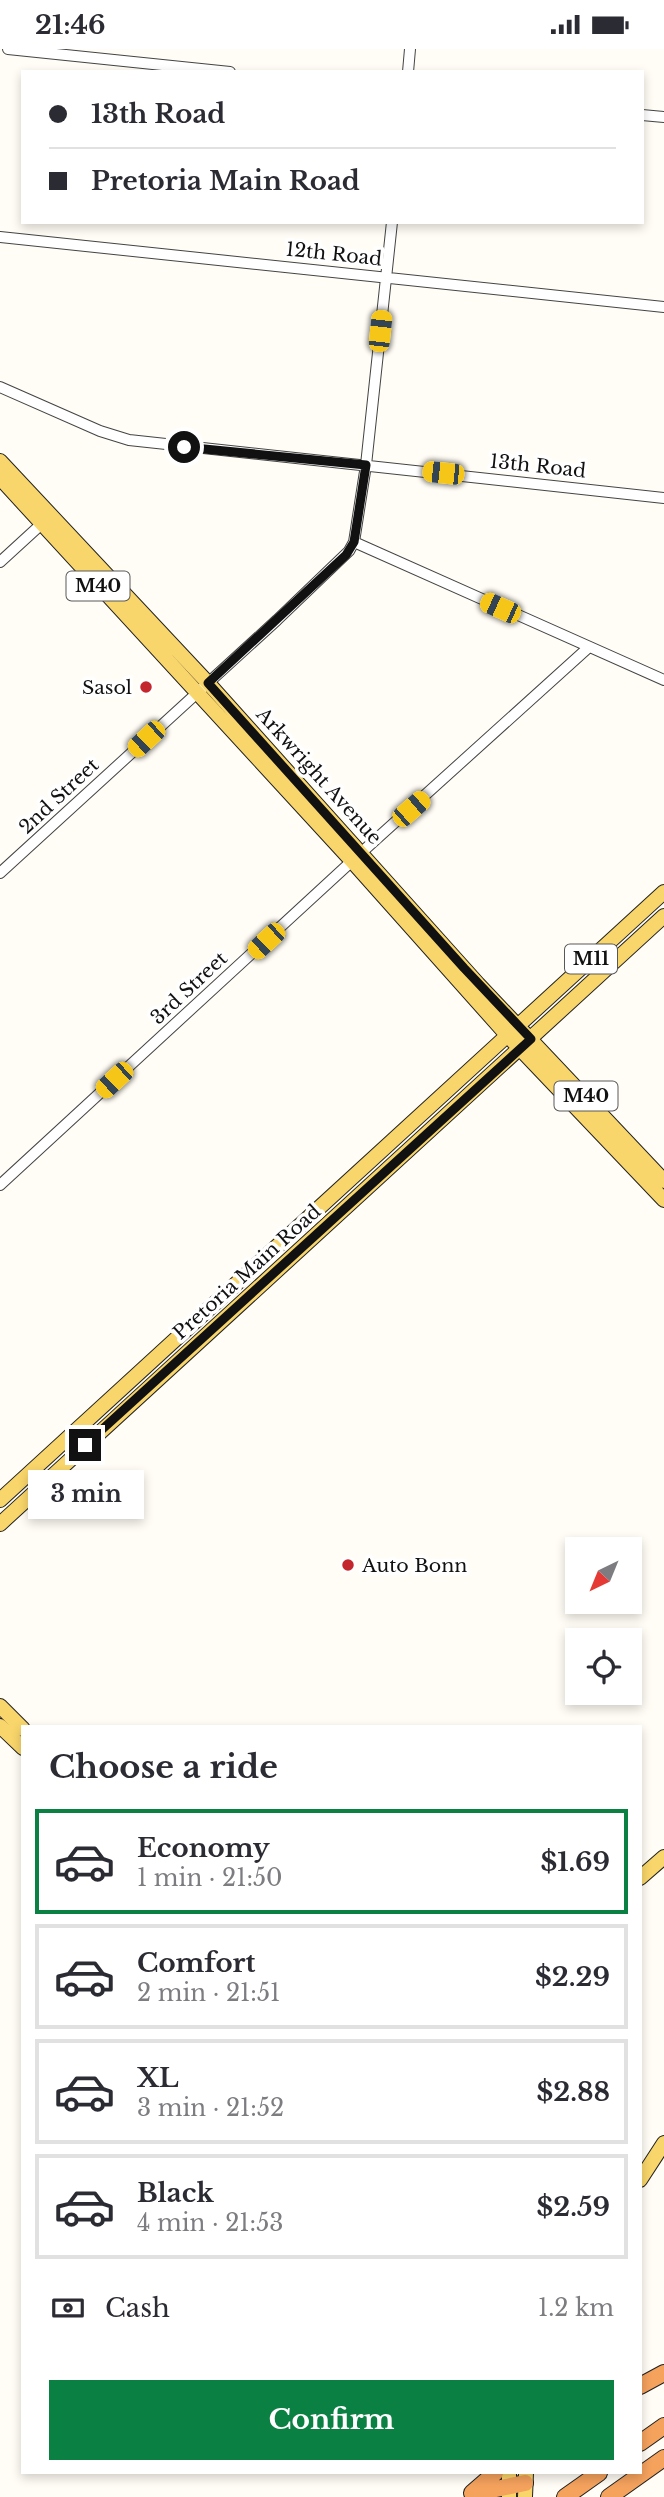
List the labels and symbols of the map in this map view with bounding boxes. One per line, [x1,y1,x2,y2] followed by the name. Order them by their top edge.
[285,238,383,270] street label: 12th Road
[368,309,393,353] car
[168,431,200,463] route start
[489,450,587,482] street label: 13th Road
[422,460,465,486] car
[66,571,130,601] road number: M40
[477,590,524,626] car
[82,676,132,699] place label: Sasol
[138,679,154,695] marker: Sasol
[251,702,386,849] street label: Arkwright Avenue
[124,717,169,761] car
[15,753,104,839] street label: 2nd Street
[389,787,434,831] car
[244,919,289,963] car
[565,945,617,974] road number: M11
[146,946,233,1029] street label: 3rd Street
[92,1058,137,1102] car
[554,1081,618,1111] road number: M40
[169,1200,326,1344] street label: Pretoria Main Road
[69,1429,101,1461] route end
[27,1469,143,1519] callout: 3 min
[565,1537,642,1613] north arrow
[361,1554,467,1577] place label: Auto Bonn
[340,1557,356,1573] marker: Auto Bonn

